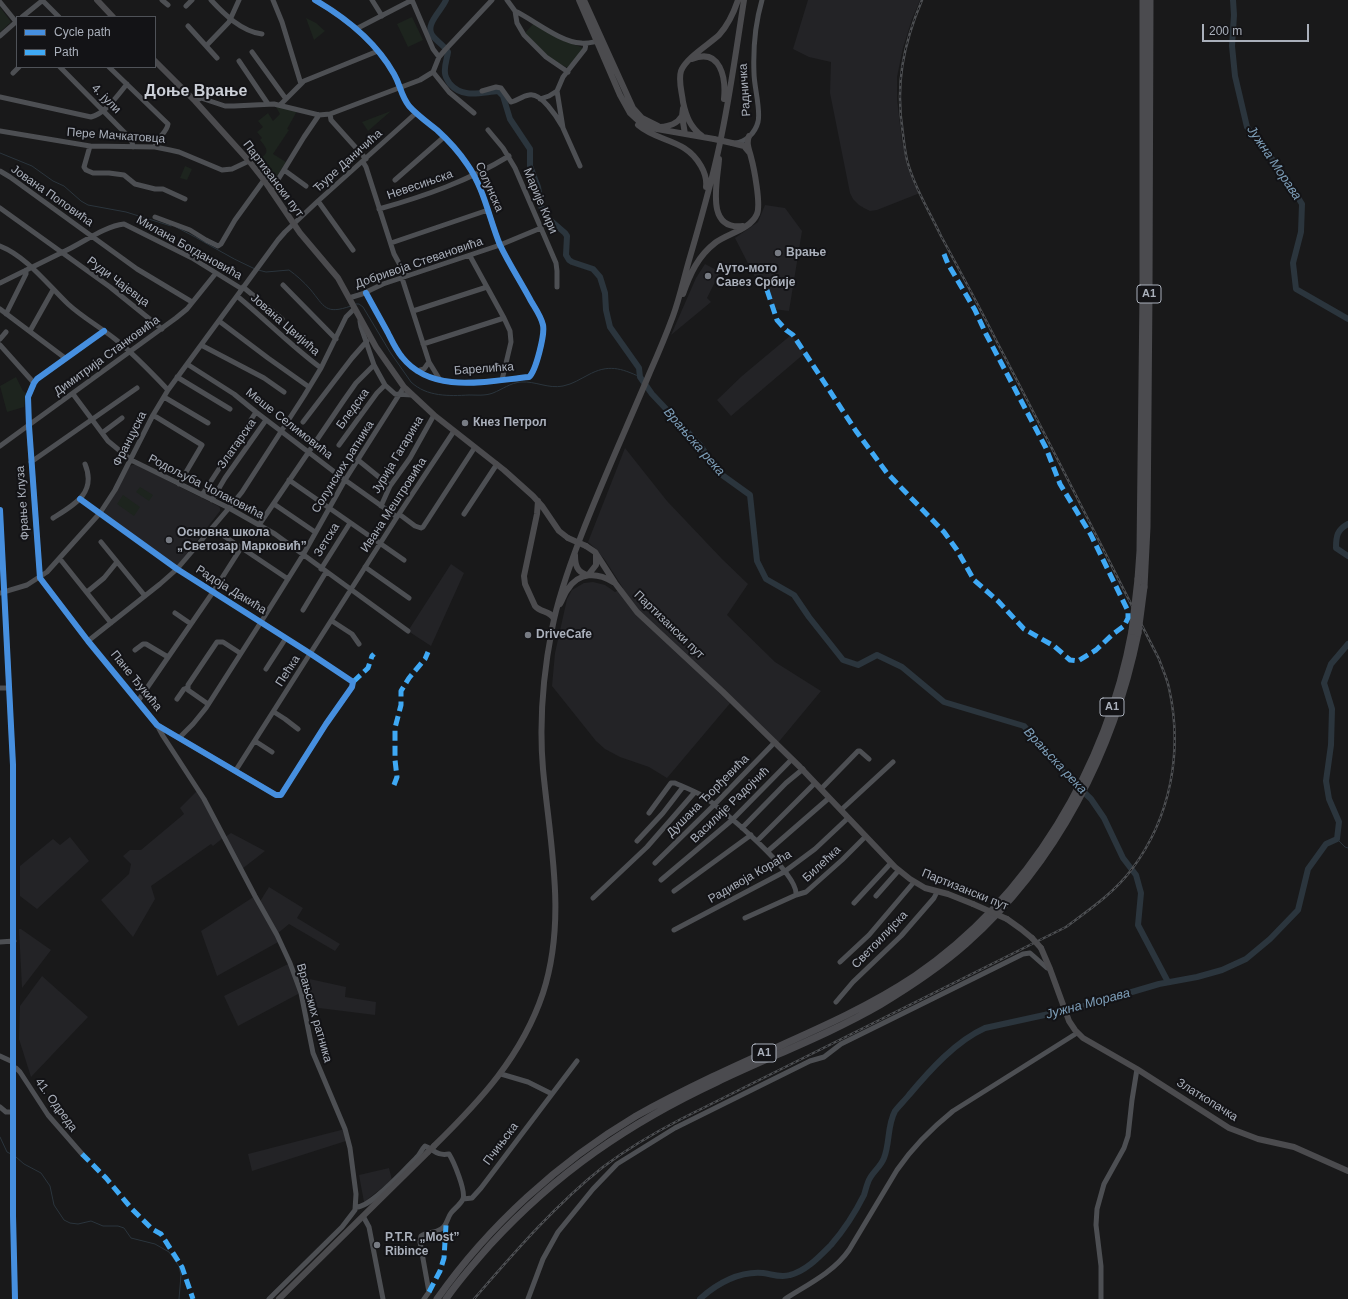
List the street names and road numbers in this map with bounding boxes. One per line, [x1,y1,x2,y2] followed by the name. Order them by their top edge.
[736,63,754,117] street label: Радничка
[88,81,124,117] street label: 4. јули
[66,125,166,147] street label: Пере Мачкатовца
[311,126,385,196] street label: Ђуре Даничића
[240,138,306,220] street label: Партизански пут
[472,160,506,214] street label: Солунска
[8,162,96,230] street label: Јована Поповића
[520,166,560,236] street label: Марије Кири
[385,167,455,203] street label: Невесињска
[134,213,244,283] street label: Милана Богдановића
[353,234,485,292] street label: Добривоја Стевановића
[84,254,152,310] street label: Руди Чајевца
[1137,285,1161,303] road number: A1
[247,291,323,359] street label: Јована Цвијића
[51,313,163,399] street label: Димитрија Станковића
[454,360,514,378] street label: Барелићка
[243,386,335,462] street label: Меше Селимовића
[334,386,372,432] street label: Бледска
[110,409,150,469] street label: Француска
[369,414,427,496] street label: Јурија Гагарина
[215,416,259,472] street label: Златарска
[309,418,377,516] street label: Солунских ратника
[146,452,266,522] street label: Родољуба Чолаковића
[358,455,430,555] street label: Ивана Мештровића
[13,465,33,541] street label: Фрање Клуза
[311,520,343,560] street label: Зетска
[193,563,269,617] street label: Радоја Дакића
[631,588,707,662] street label: Партизански пут
[107,648,165,714] street label: Пане Ђукића
[273,653,303,689] street label: Пећка
[1100,698,1124,716] road number: A1
[664,752,752,840] street label: Душана Ђорђевића
[688,764,772,846] street label: Василије Радојчић
[800,843,844,885] street label: Билећка
[706,847,794,907] street label: Радивоја Кораћа
[920,866,1010,914] street label: Партизански пут
[849,908,911,972] street label: Светоилијска
[293,962,335,1064] street label: Врањских ратника
[752,1044,776,1062] road number: A1
[32,1075,80,1135] street label: 41. Одреда
[1174,1075,1240,1125] street label: Златкопачка
[480,1120,522,1168] street label: Пчињска

